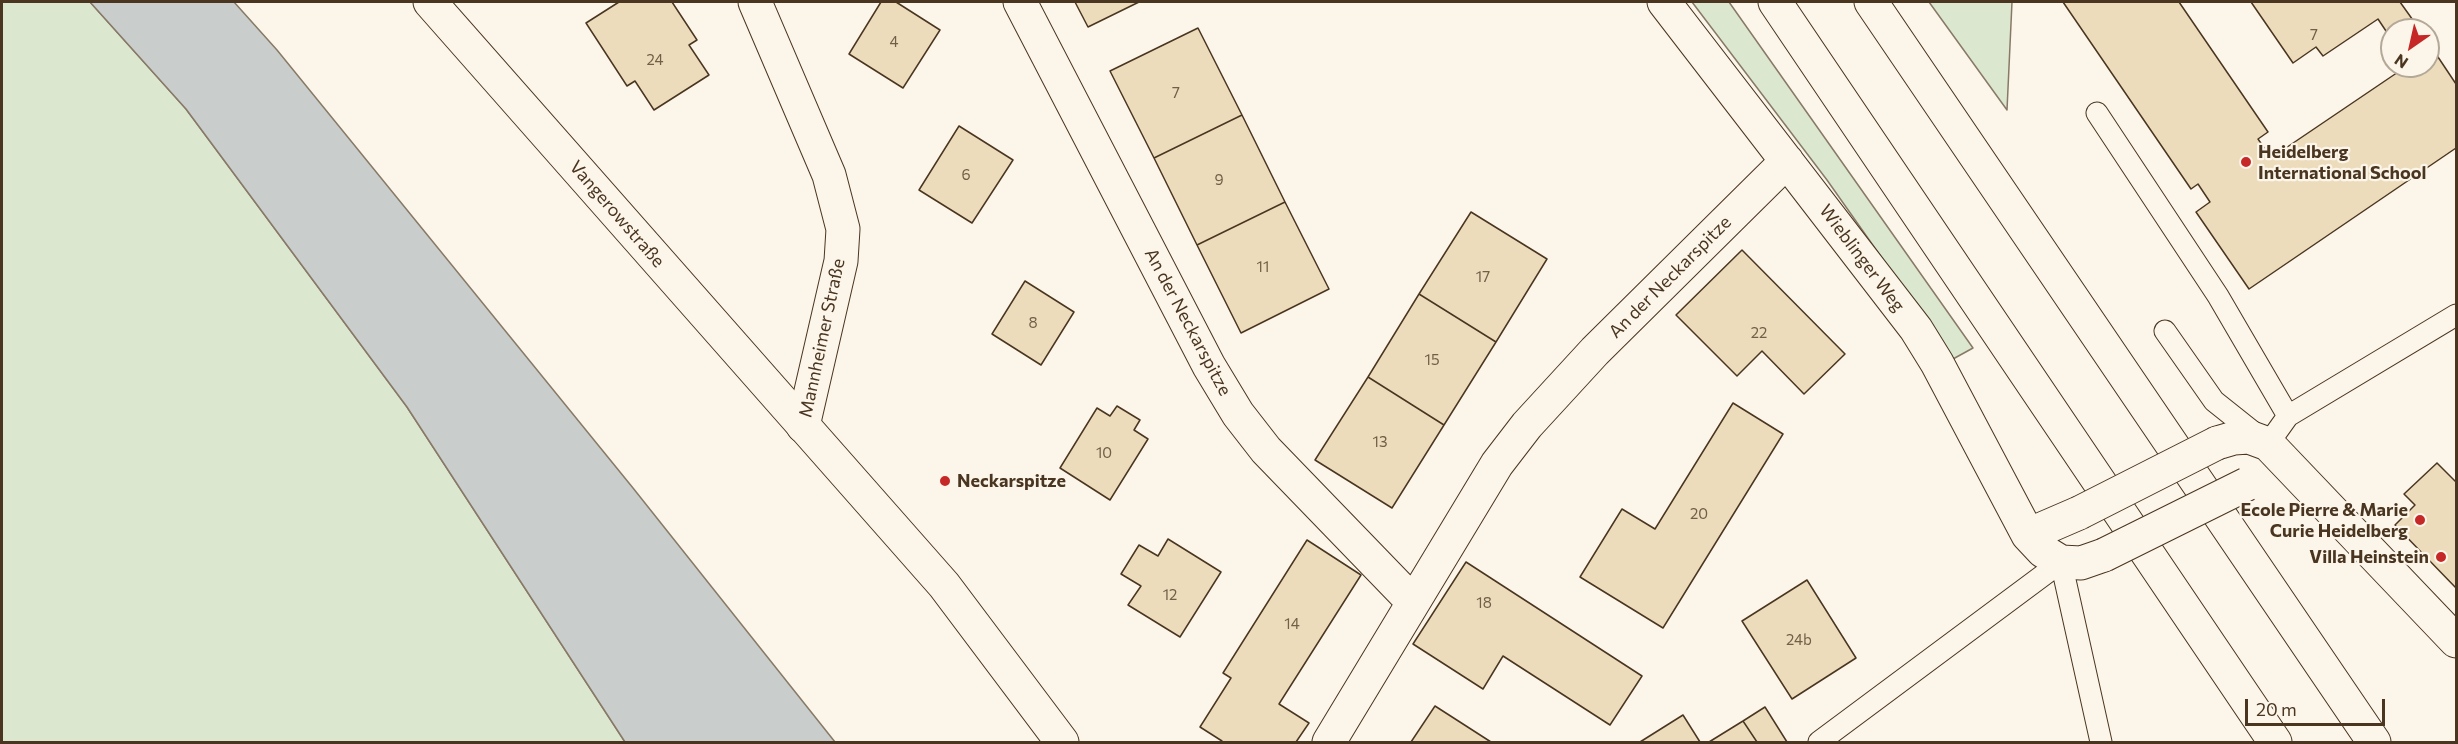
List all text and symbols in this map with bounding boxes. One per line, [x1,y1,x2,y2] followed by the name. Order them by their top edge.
[2380,18,2440,78] north arrow
[2310,26,2318,44] house number: 7
[890,33,898,51] house number: 4
[2390,50,2411,73] text: N
[646,51,664,69] house number: 24
[1172,84,1180,102] house number: 7
[2258,141,2426,184] place label: Heidelberg International School
[2239,155,2253,169] marker: Heidelberg International School
[565,156,669,272] street label: Vangerowstraße
[961,166,971,184] house number: 6
[1214,171,1224,189] house number: 9
[1815,200,1909,316] street label: Wieblinger Weg
[1604,211,1736,343] street label: An der Neckarspitze
[1140,245,1236,399] street label: An der Neckarspitze
[795,257,849,419] street label: Mannheimer Straße
[1257,258,1269,276] house number: 11
[1476,268,1490,286] house number: 17
[1028,314,1038,332] house number: 8
[1751,324,1767,342] house number: 22
[1424,351,1440,369] house number: 15
[1373,433,1387,451] house number: 13
[1096,444,1112,462] house number: 10
[957,470,1066,492] place label: Neckarspitze
[938,474,952,488] marker: Neckarspitze
[2241,499,2408,542] place label: Ecole Pierre & Marie Curie Heidelberg
[1690,505,1708,523] house number: 20
[2413,513,2427,527] marker: Ecole Pierre & Marie Curie Heidelberg
[2309,546,2429,568] place label: Villa Heinstein
[2434,550,2448,564] marker: Villa Heinstein
[1163,586,1177,604] house number: 12
[1476,594,1492,612] house number: 18
[1284,615,1300,633] house number: 14
[1786,631,1812,649] house number: 24b
[2248,687,2388,725] scale bar
[2256,698,2297,720] text: 20 m

